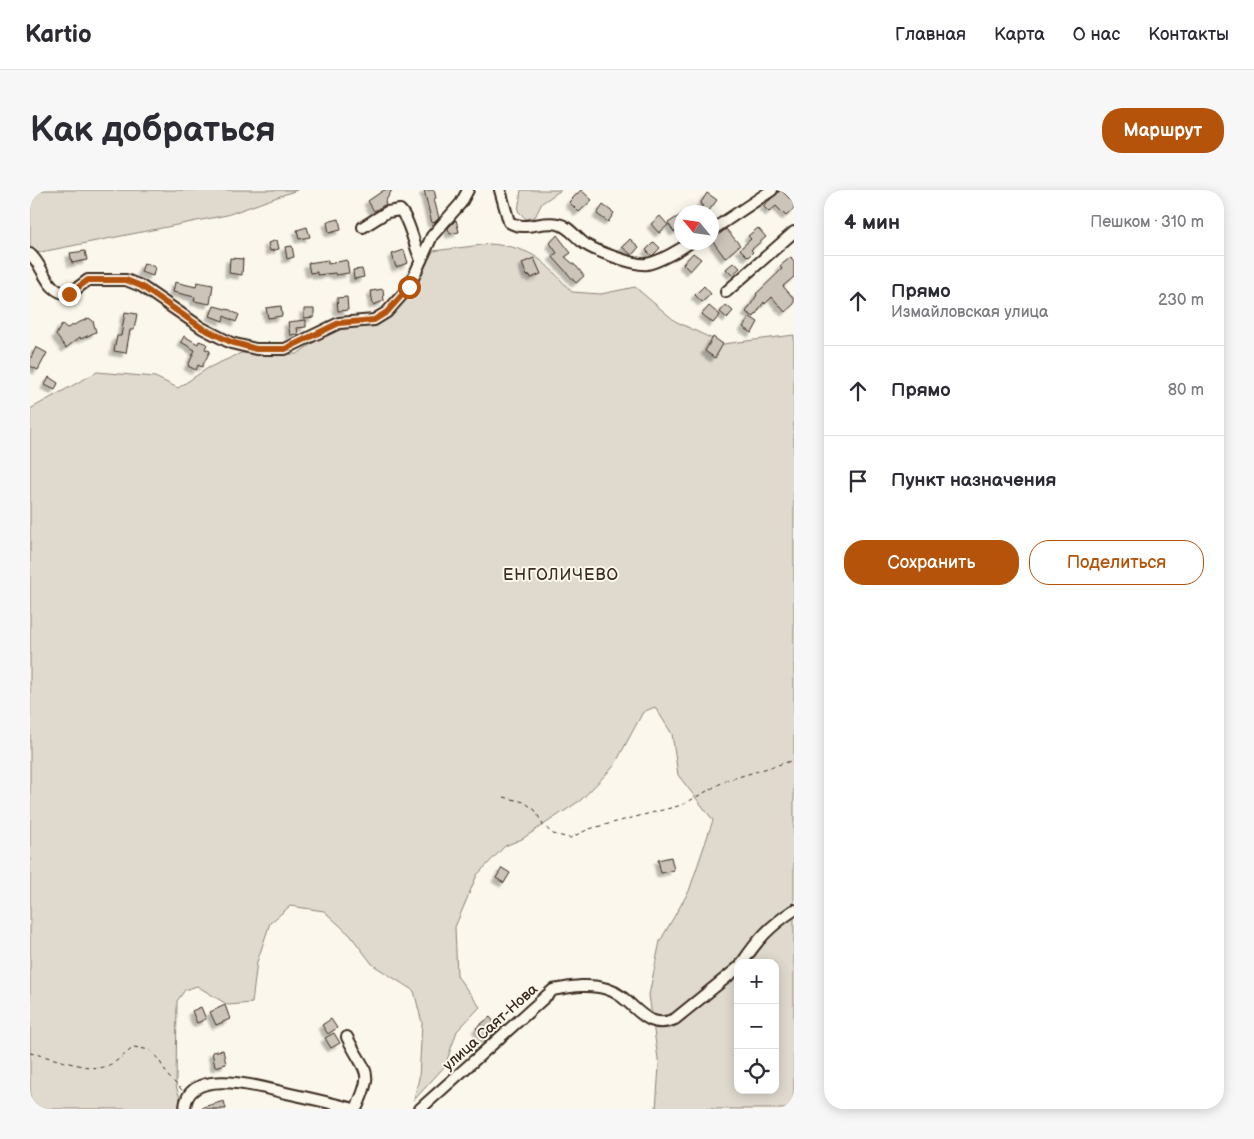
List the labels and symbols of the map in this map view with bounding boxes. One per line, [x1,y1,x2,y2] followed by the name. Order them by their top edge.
[674,205,719,250] north arrow
[398,276,421,299] route start
[58,283,81,306] route end
[503,566,619,585] district label: ЕНГОЛИЧЕВО
[439,980,542,1075] street label: улица Саят-Нова

